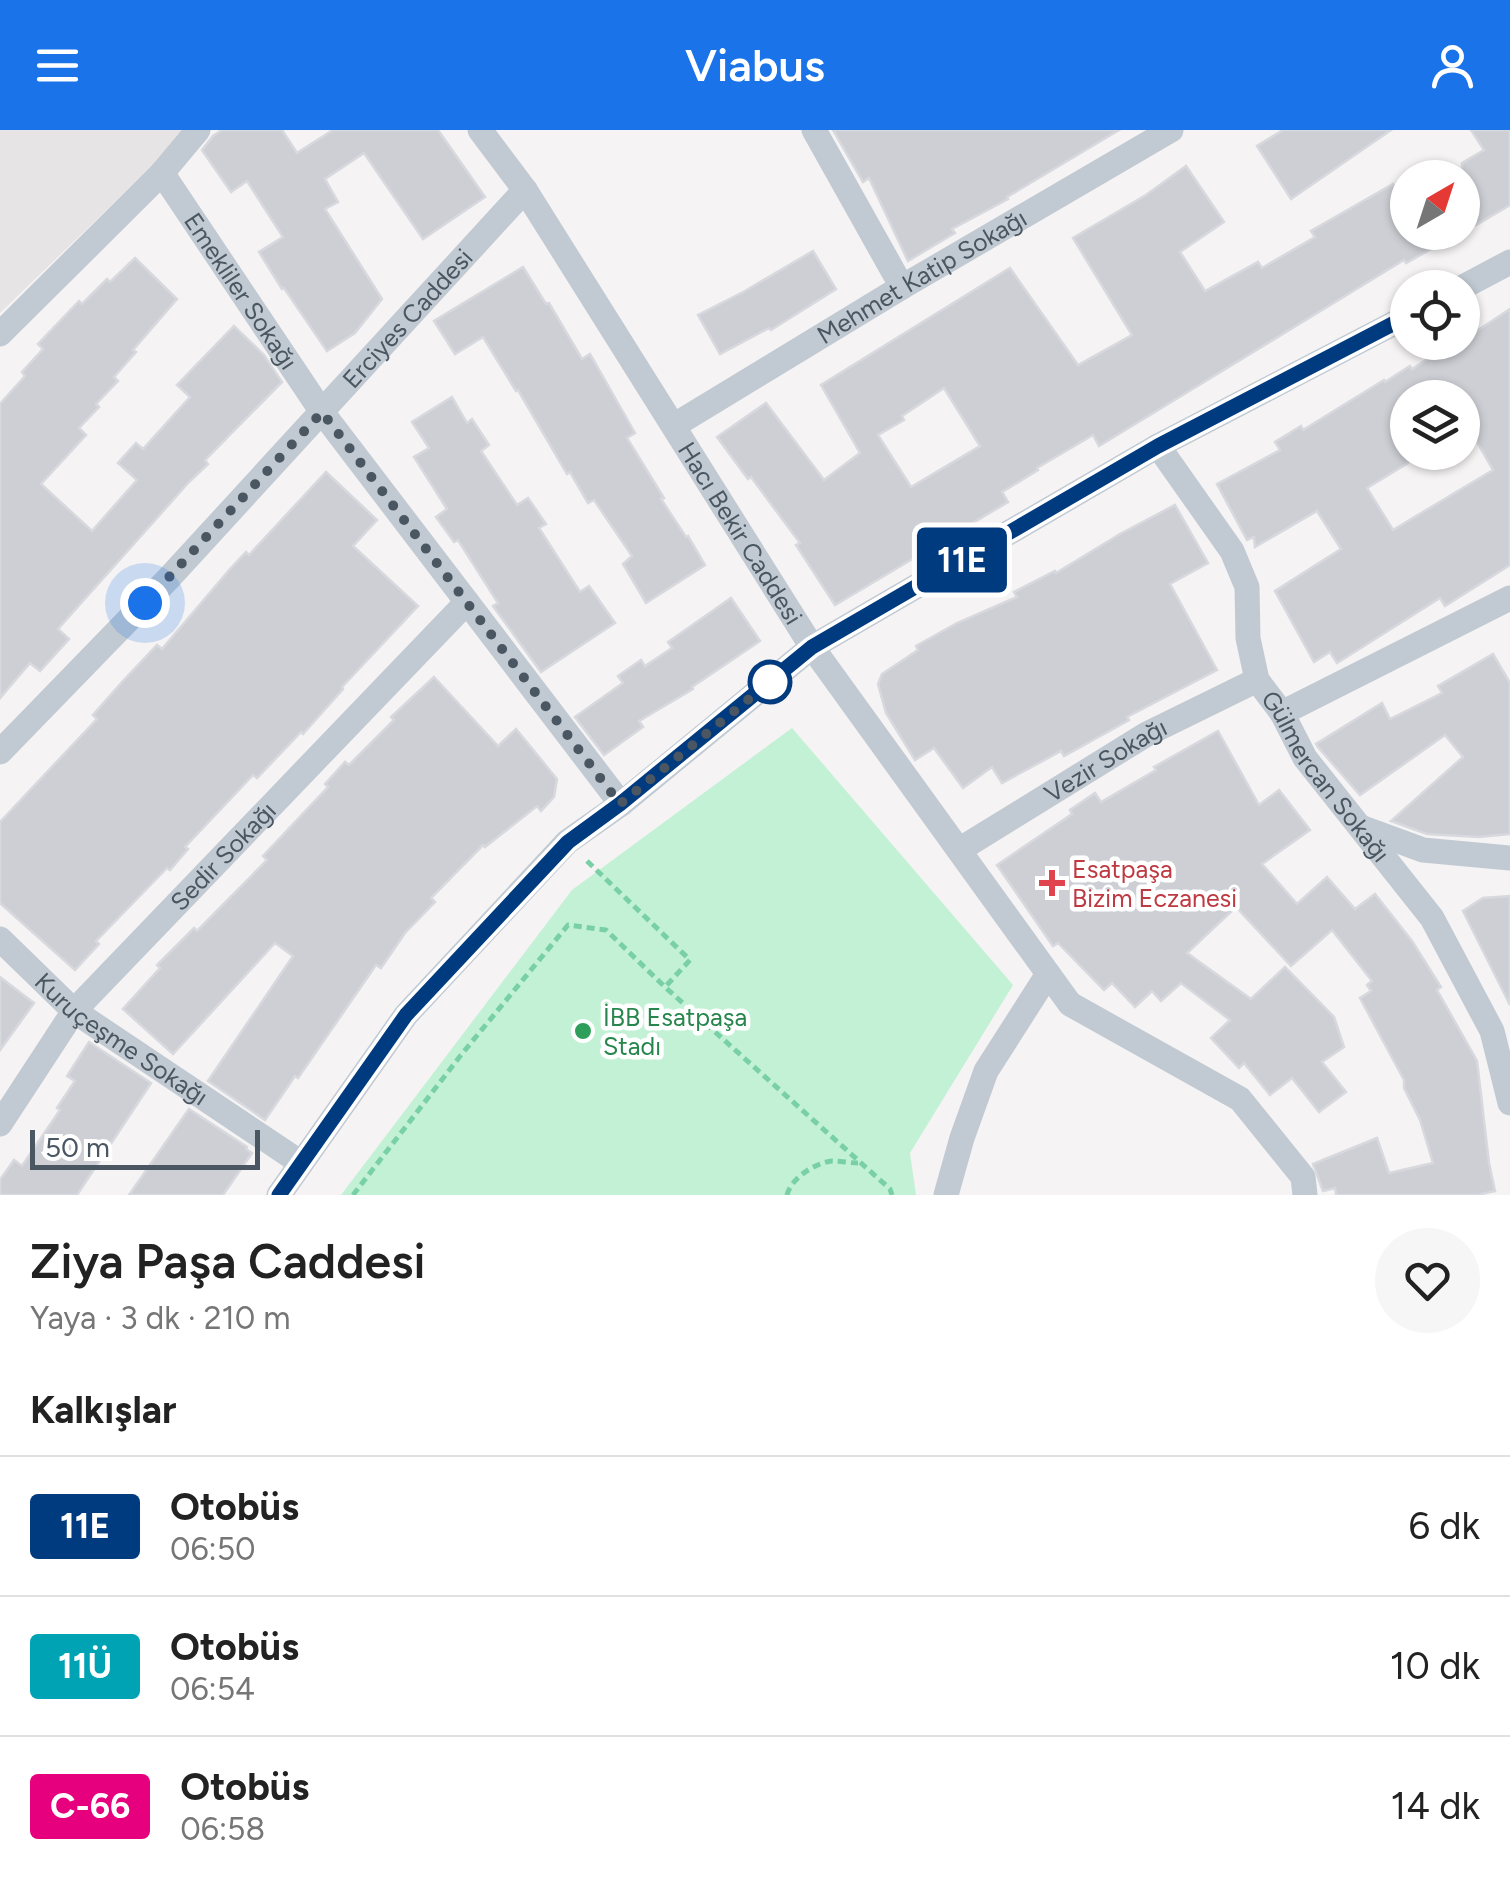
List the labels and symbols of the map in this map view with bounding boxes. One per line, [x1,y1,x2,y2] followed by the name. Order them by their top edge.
[1390,160,1480,250] north arrow
[811,203,1032,350] street label: Mehmet Katip Sokağı
[178,207,304,375] street label: Emekliler Sokağı
[336,243,479,394] street label: Erciyes Caddesi
[672,436,809,630] street label: Hacı Bekir Caddesi
[904,528,1020,592] line badge: 11E
[120,578,170,628] your location
[749,661,791,703] unlabelled marker
[1255,684,1397,868] street label: Gülmercan Sokağı
[1039,712,1172,809] street label: Vezir Sokağı
[164,795,282,917] street label: Sedir Sokağı
[1072,854,1237,913] place label: Esatpaşa Bizim Eczanesi
[1041,872,1063,894] marker: Esatpaşa Bizim Eczanesi
[29,966,214,1111] street label: Kuruçeşme Sokağı
[603,1002,747,1061] place label: İBB Esatpaşa Stadı
[572,1020,594,1042] marker: İBB Esatpaşa Stadı
[30,1125,260,1170] scale bar

